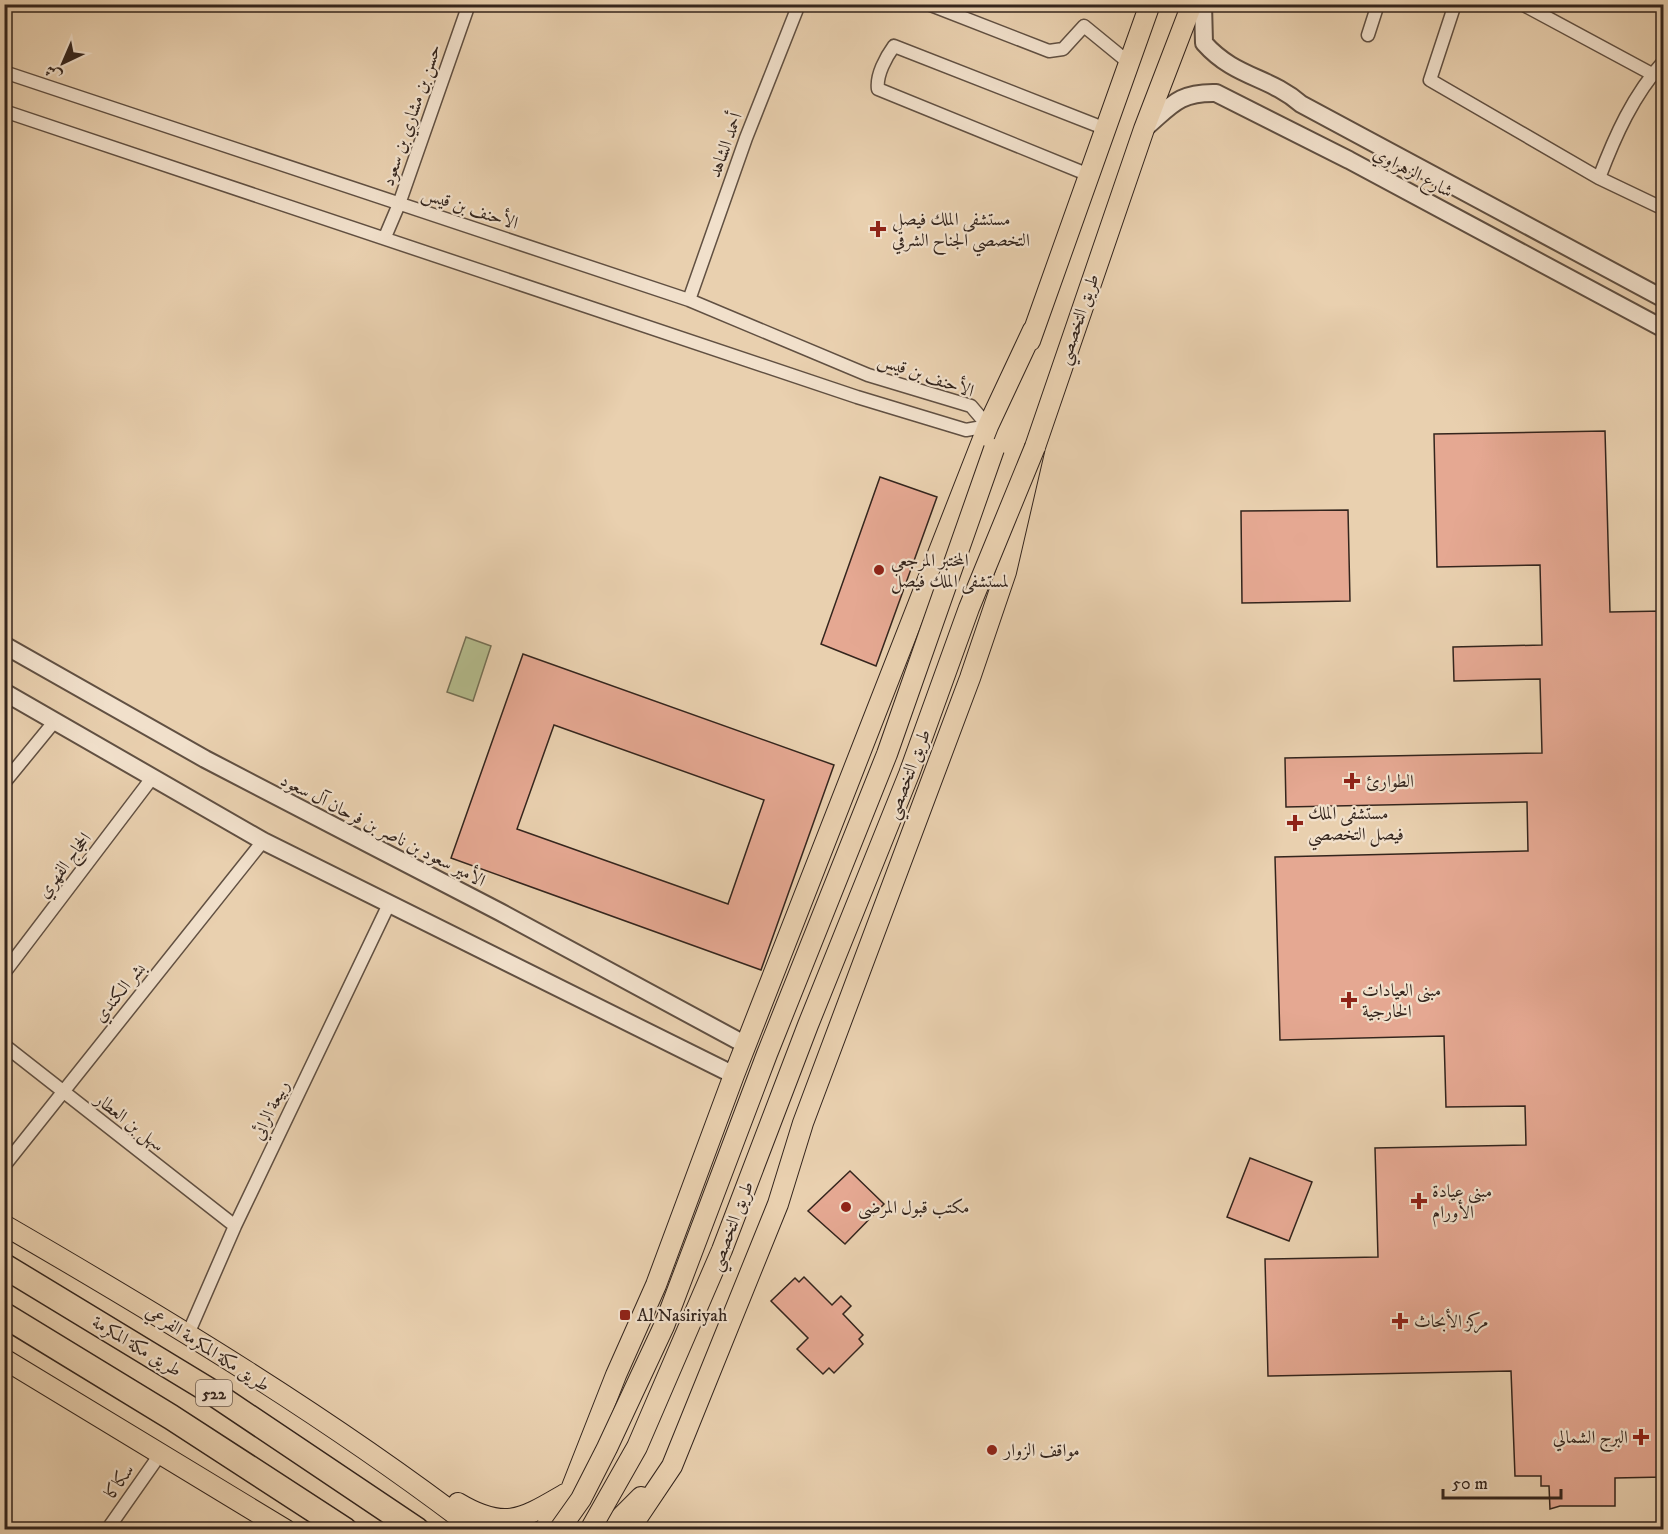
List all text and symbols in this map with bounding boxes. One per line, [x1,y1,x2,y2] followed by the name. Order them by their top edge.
[33,33,93,93] north arrow
[377,41,449,190] street label: حسن بن مشاري بن سعود
[41,60,66,86] text: ش
[701,108,748,181] street label: أحمد الشاهد
[1367,143,1456,206] street label: شارع الزهراوي
[419,180,522,235] street label: الأحنف بن قيس
[892,209,1030,257] place label: مستشفى الملك فيصل التخصصي الجناح الشرقي
[869,220,887,238] marker: مستشفى الملك فيصل التخصصي الجناح الشرقي
[1053,271,1109,369] street label: طريق التخصصي
[875,346,978,403] street label: الأحنف بن قيس
[891,550,1009,594] place label: المختبر المرجعي لمستشفى الملك فيصل
[872,563,886,577] marker: المختبر المرجعي لمستشفى الملك فيصل
[882,726,941,824] street label: طريق التخصصي
[276,767,490,892] street label: الأمير سعود بن ناصر بن فرحان آل سعود
[1366,771,1414,793] place label: الطوارئ
[1343,772,1361,790] marker: الطوارئ
[1308,803,1404,851] place label: مستشفى الملك فيصل التخصصي
[1286,814,1304,832] marker: مستشفى الملك فيصل التخصصي
[33,828,100,905] street label: الحجاج الفهري
[89,958,153,1029] street label: بشر الكندي
[1362,980,1441,1023] place label: مبنى العيادات الخارجية
[1340,991,1358,1009] marker: مبنى العيادات الخارجية
[247,1077,297,1145] street label: ربيعة الرائي
[88,1088,169,1158] street label: سهل بن العطار
[705,1178,764,1276] street label: طريق التخصصي
[1432,1181,1492,1228] place label: مبنى عيادة الأورام
[1410,1192,1428,1210] marker: مبنى عيادة الأورام
[858,1197,970,1220] place label: مكتب قبول المرضى
[839,1200,853,1214] marker: مكتب قبول المرضى
[140,1300,274,1400] street label: طريق مكة المكرمة الفرعي
[637,1305,728,1327] place label: Al Nasiriyah
[618,1308,632,1322] marker: Al Nasiriyah
[1414,1308,1489,1334] place label: مركز الأبحاث
[88,1312,185,1382] street label: طريق مكة المكرمة
[1391,1312,1409,1330] marker: مركز الأبحاث
[196,1380,232,1406] road number: 522
[1553,1427,1628,1453] place label: البرج الشمالي
[1632,1428,1650,1446] marker: البرج الشمالي
[1002,1440,1080,1462] place label: مواقف الزوار
[985,1443,999,1457] marker: مواقف الزوار
[100,1460,139,1503] street label: سكاكا
[1443,1462,1562,1500] scale bar
[1452,1473,1488,1495] text: 50 m

